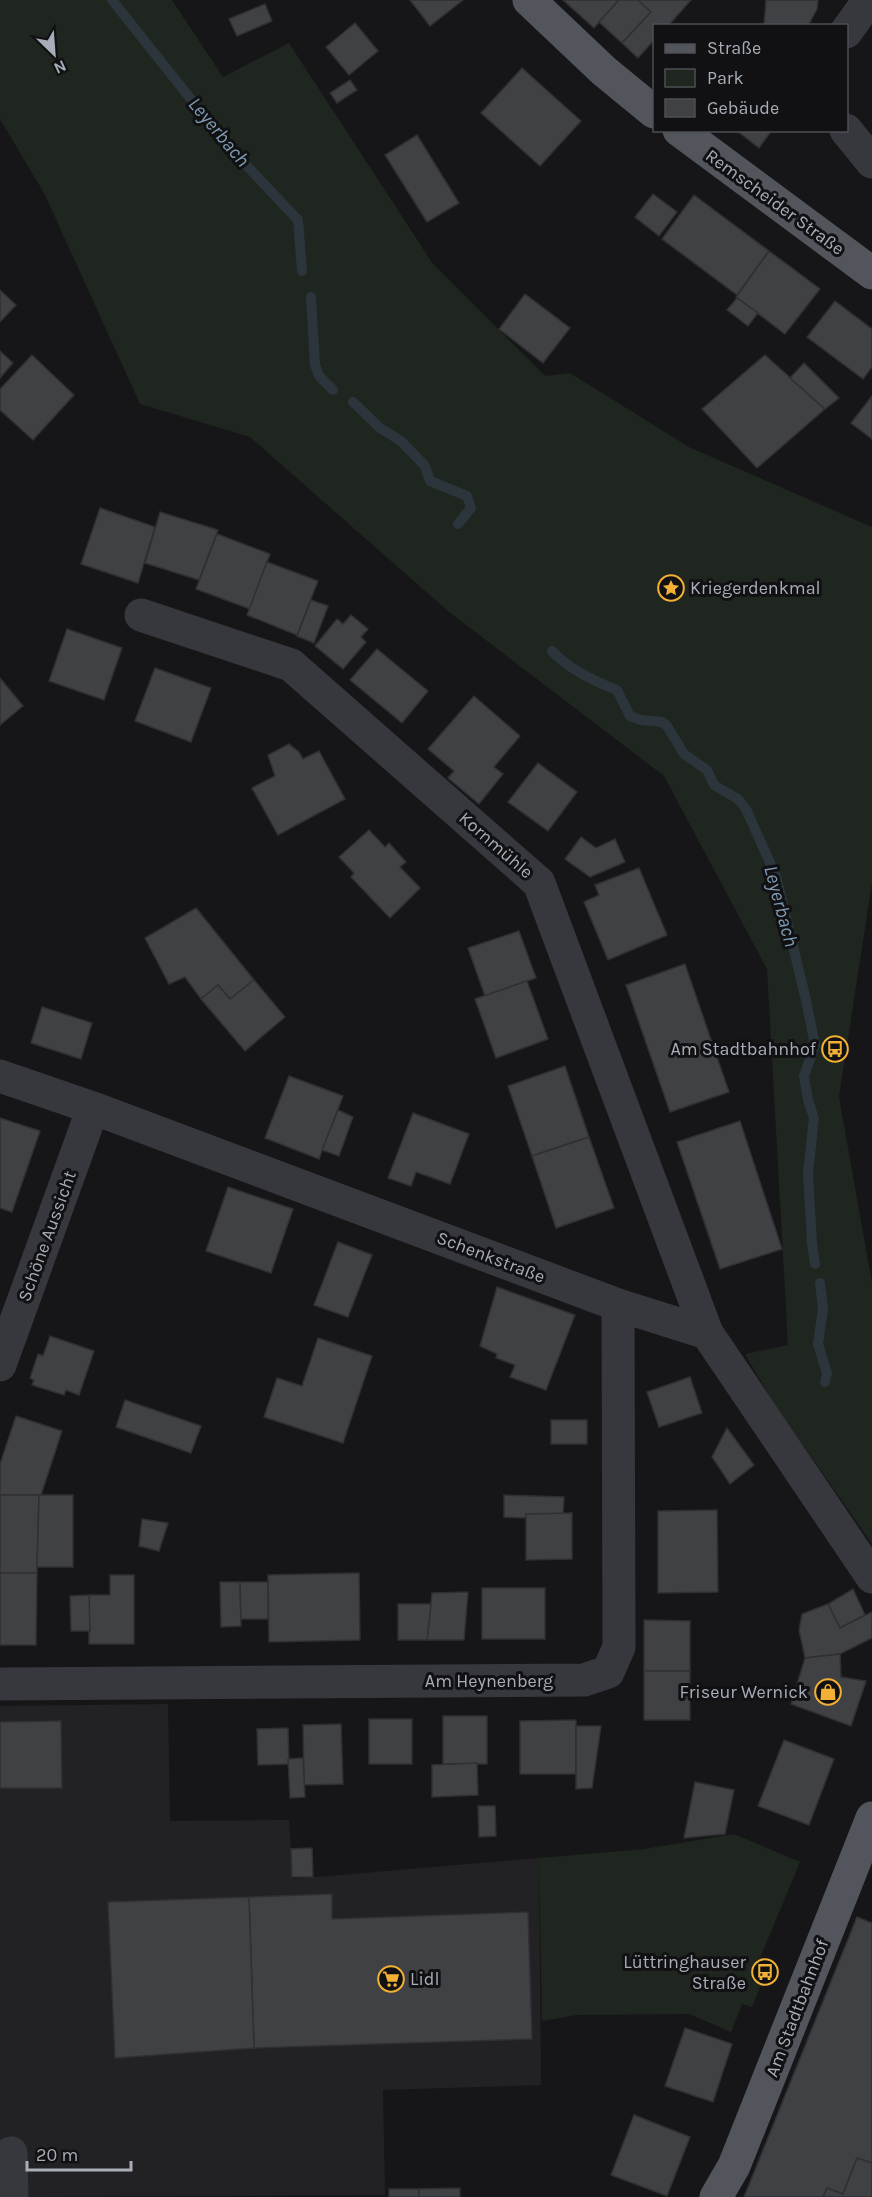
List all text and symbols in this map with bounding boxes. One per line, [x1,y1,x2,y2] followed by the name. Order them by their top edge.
[24,24,84,84] north arrow
[653,24,848,132] legend
[707,37,761,59] text: Straße
[51,56,69,78] text: N
[707,67,744,89] text: Park
[183,93,255,171] water label: Leyerbach
[707,97,779,119] text: Gebäude
[701,144,849,260] street label: Remscheider Straße
[656,573,686,603] place icon: Kriegerdenkmal
[690,577,821,599] place label: Kriegerdenkmal
[454,807,538,883] street label: Kornmühle
[759,863,803,949] water label: Leyerbach
[820,1034,850,1064] bus stop icon: Am Stadtbahnhof
[670,1038,817,1060] place label: Am Stadtbahnhof
[13,1167,81,1304] street label: Schöne Aussicht
[434,1226,548,1288] street label: Schenkstraße
[425,1670,553,1692] street label: Am Heynenberg
[813,1677,843,1707] shop icon: Friseur Wernick
[679,1681,808,1703] place label: Friseur Wernick
[761,1935,834,2080] street label: Am Stadtbahnhof
[623,1951,746,1994] place label: Lüttringhauser Straße
[750,1957,780,1987] bus stop icon: Lüttringhauser Straße
[376,1964,406,1994] supermarket icon: Lidl
[410,1968,439,1990] place label: Lidl
[27,2134,130,2172] scale bar
[36,2144,78,2166] text: 20 m

